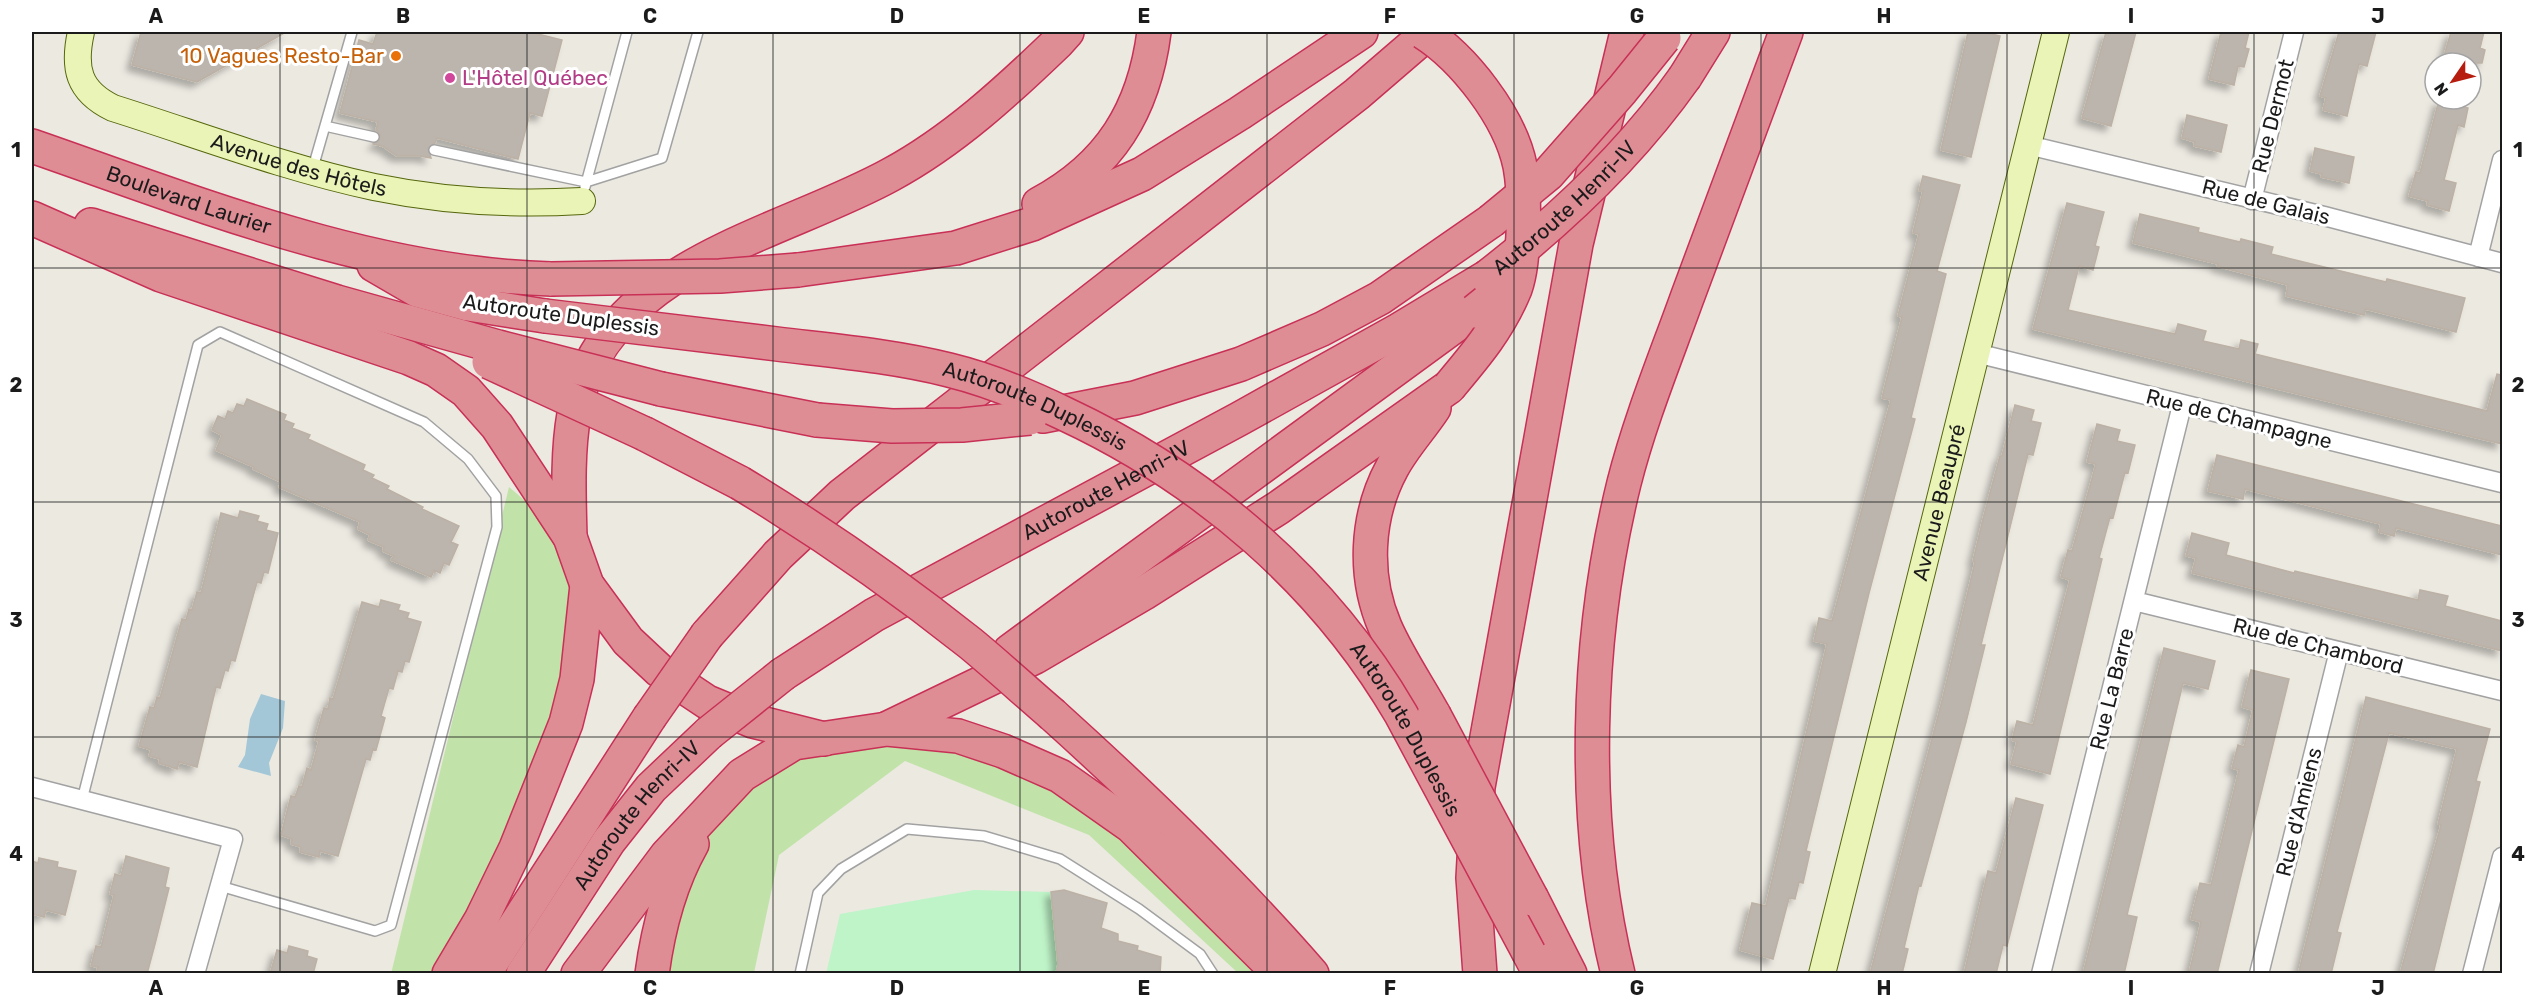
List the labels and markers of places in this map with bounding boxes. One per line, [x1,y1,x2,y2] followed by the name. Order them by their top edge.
[180,43,384,68] place label: 10 Vagues Resto-Bar
[389,49,403,63] marker: 10 Vagues Resto-Bar
[462,65,608,90] place label: L'Hôtel Québec
[443,71,457,85] marker: L'Hôtel Québec

